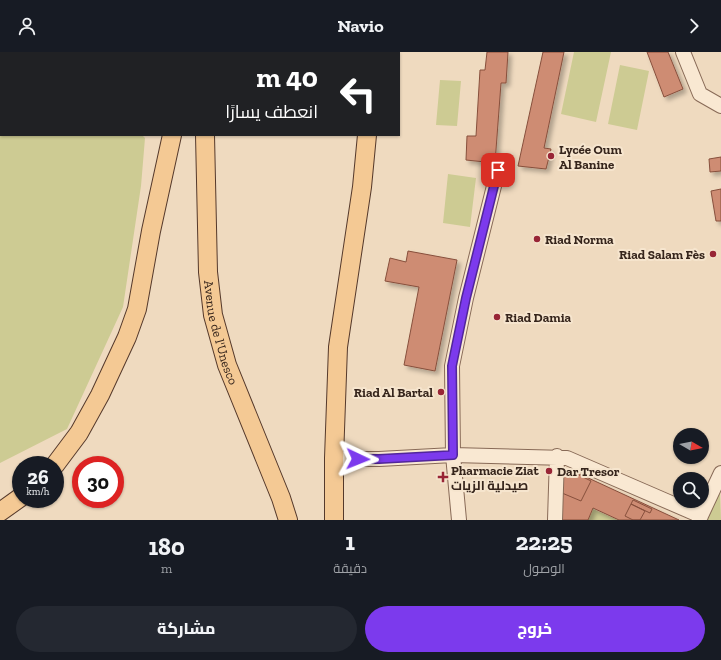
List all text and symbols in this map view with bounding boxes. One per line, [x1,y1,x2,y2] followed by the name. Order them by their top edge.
[16,15,38,37] icon: person
[337,15,384,37] text: Navio
[683,15,705,37] icon: forward
[256,61,318,94] text: 40 m
[332,68,384,120] icon: left
[225,101,318,123] text: انعطف يسارًا
[559,142,622,172] place label: Lycée Oum Al Banine
[546,151,556,161] marker: Lycée Oum Al Banine
[481,153,515,187] pin
[487,159,509,181] icon: arrive
[545,232,614,247] place label: Riad Norma
[532,234,542,244] marker: Riad Norma
[619,247,705,262] place label: Riad Salam Fès
[708,249,718,259] marker: Riad Salam Fès
[201,279,241,387] street label: Avenue de l'Unesco
[505,310,572,325] place label: Riad Damia
[492,312,502,322] marker: Riad Damia
[354,385,433,400] place label: Riad Al Bartal
[436,387,446,397] marker: Riad Al Bartal
[673,428,709,464] north arrow
[673,428,709,508] map controls
[337,438,379,480] position arrow
[72,456,124,508] speed limit sign: 30
[451,463,539,493] place label: Pharmacie Ziat صيدلية الزيات
[557,464,620,479] place label: Dar Tresor
[27,465,49,489] text: 26
[544,466,554,476] marker: Dar Tresor
[438,472,448,482] marker: Pharmacie Ziat صيدلية الزيات
[673,472,709,508] button: search
[27,486,49,498] text: km/h
[345,527,355,556] text: 1
[515,527,573,556] text: 22:25
[148,532,185,561] text: 180
[161,561,172,576] text: m
[333,561,367,576] text: دقيقة
[523,561,565,576] text: الوصول
[16,606,357,652] button: مشاركة
[365,606,705,652] button: خروج

